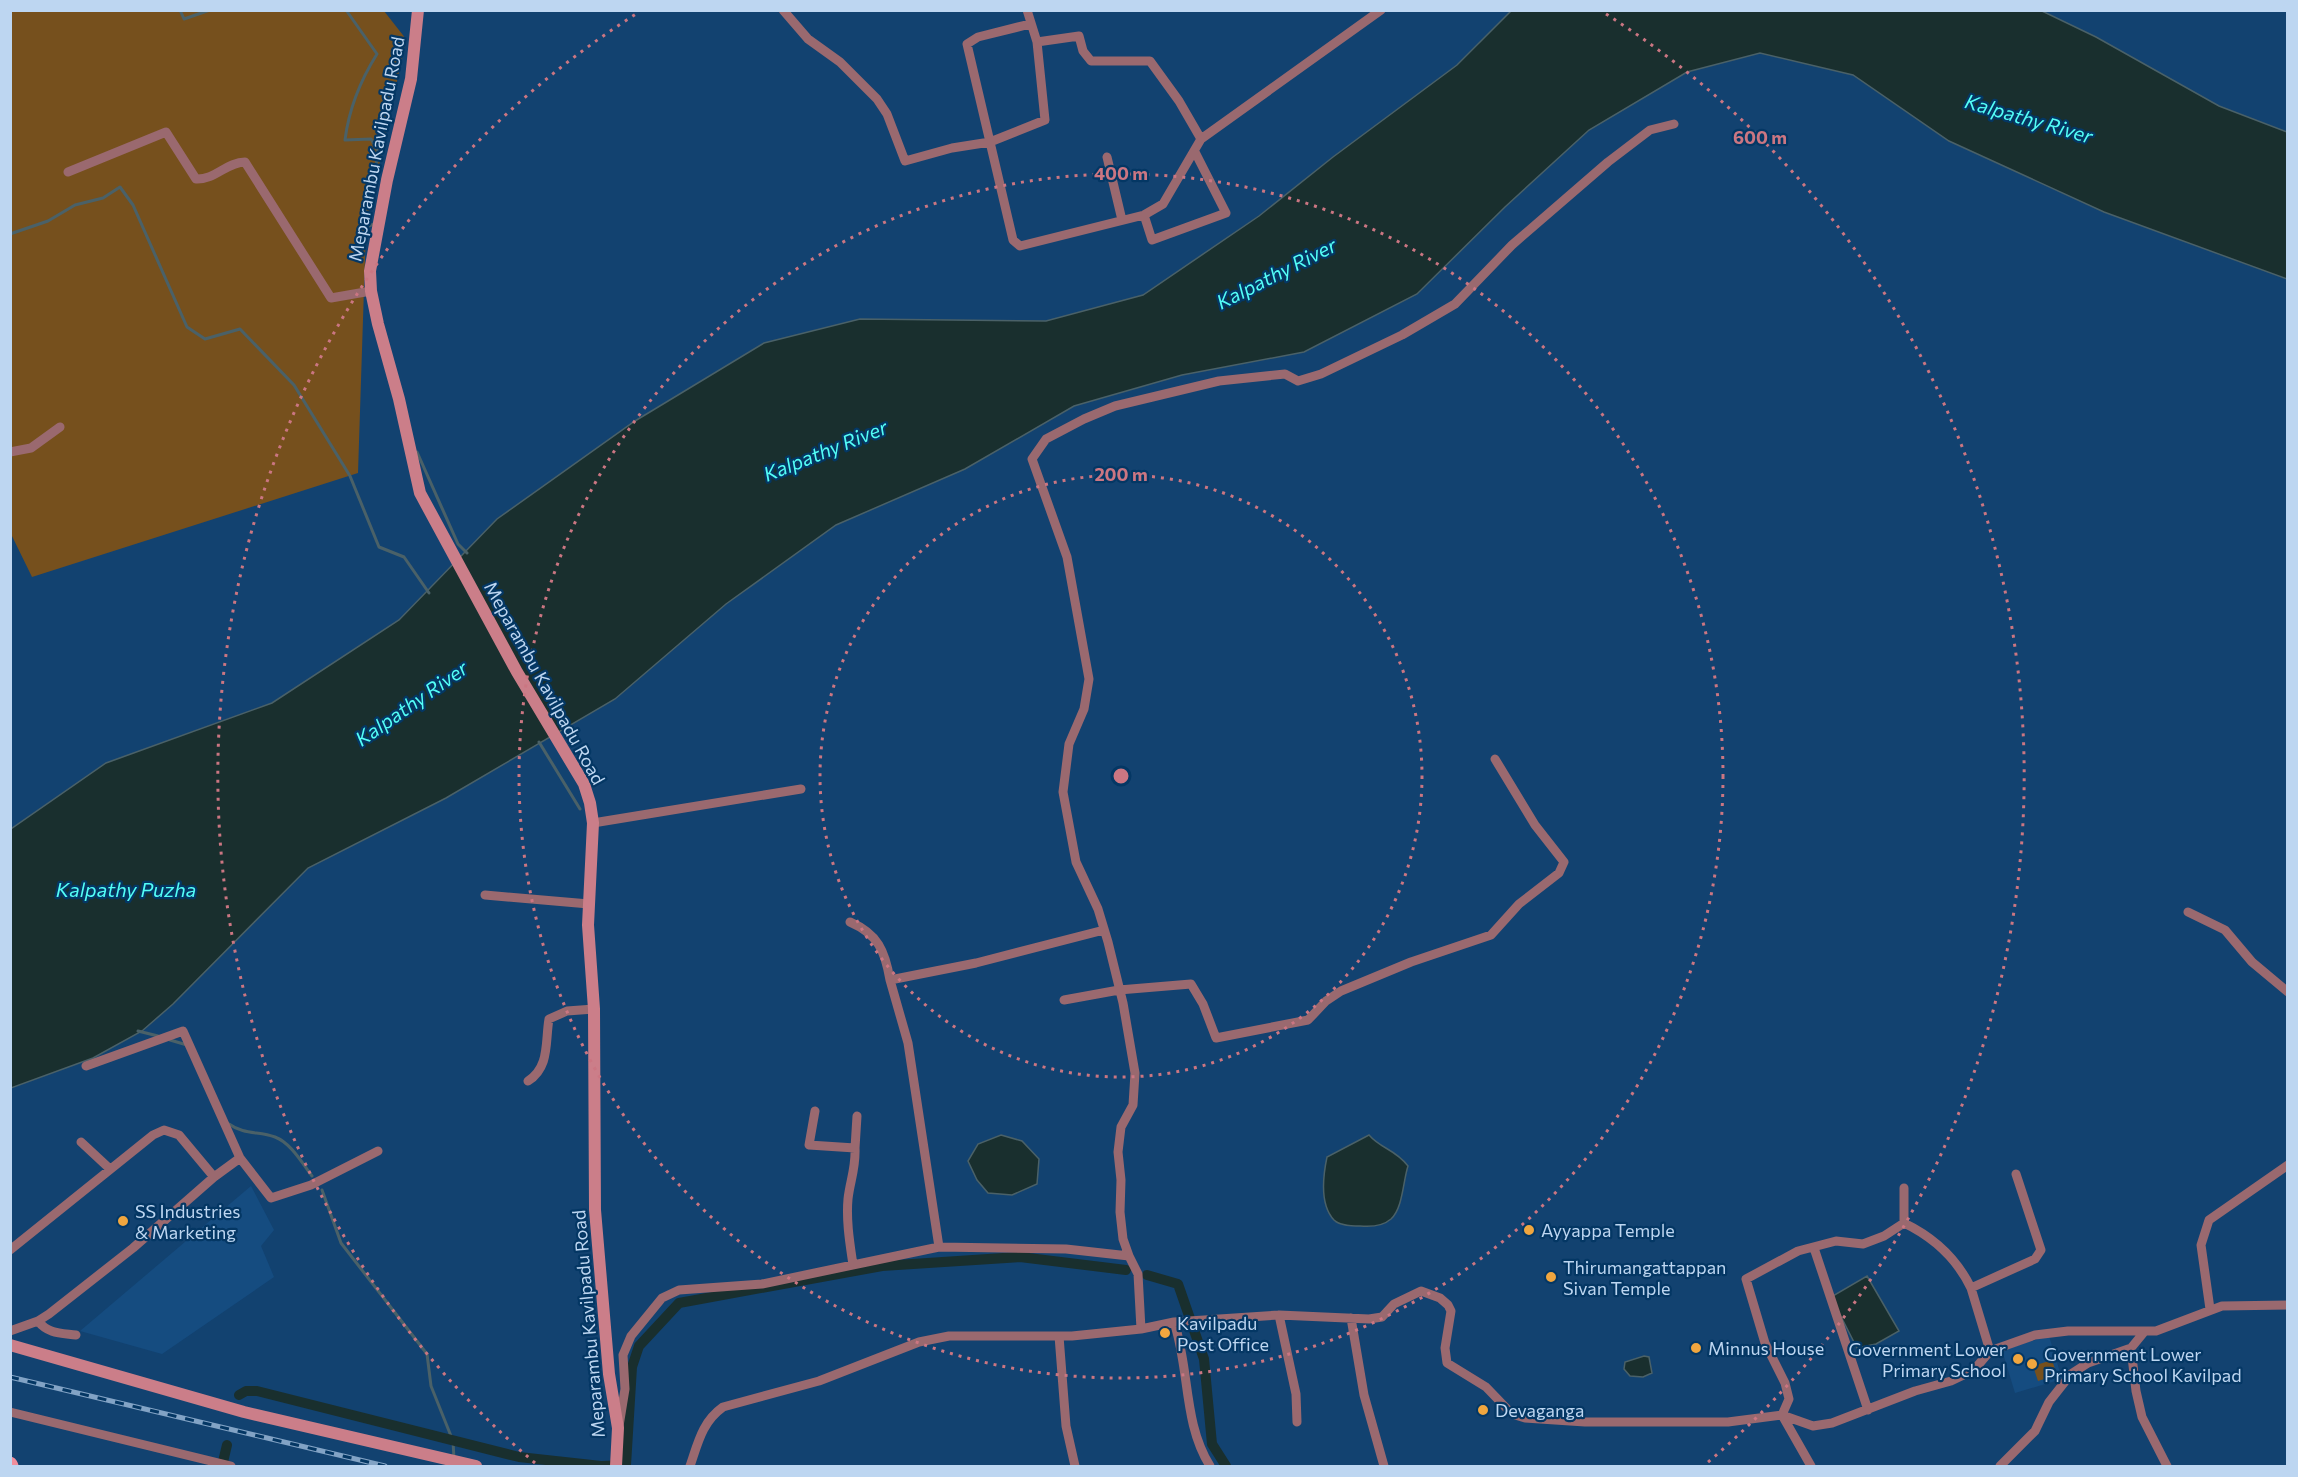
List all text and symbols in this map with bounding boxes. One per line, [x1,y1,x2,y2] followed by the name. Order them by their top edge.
[343,35,409,263] street label: Meparambu Kavilpadu Road
[1962,88,2097,148] water label: Kalpathy River
[1733,126,1787,148] text: 600 m
[1094,162,1148,184] text: 400 m
[1212,232,1341,314] water label: Kalpathy River
[759,414,892,486] water label: Kalpathy River
[1094,463,1148,485] text: 200 m
[480,578,610,788] street label: Meparambu Kavilpadu Road
[350,655,473,751] water label: Kalpathy River
[1111,766,1131,786] centre of rings
[56,877,196,901] water label: Kalpathy Puzha
[135,1200,240,1243] place label: SS Industries & Marketing
[567,1209,609,1439] street label: Meparambu Kavilpadu Road
[116,1214,130,1228] marker: SS Industries & Marketing
[1541,1219,1675,1241] place label: Ayyappa Temple
[1522,1223,1536,1237] marker: Ayyappa Temple
[1563,1256,1726,1299] place label: Thirumangattappan Sivan Temple
[1544,1270,1558,1284] marker: Thirumangattappan Sivan Temple
[1177,1312,1269,1355] place label: Kavilpadu Post Office
[1158,1326,1172,1340] marker: Kavilpadu Post Office
[1708,1337,1824,1359] place label: Minnus House
[1849,1338,2006,1381] place label: Government Lower Primary School
[1689,1341,1703,1355] marker: Minnus House
[2044,1343,2242,1386] place label: Government Lower Primary School Kavilpad
[2011,1352,2025,1366] marker: Government Lower Primary School
[2025,1357,2039,1371] marker: Government Lower Primary School Kavilpad
[1495,1399,1584,1421] place label: Devaganga
[1476,1403,1490,1417] marker: Devaganga

